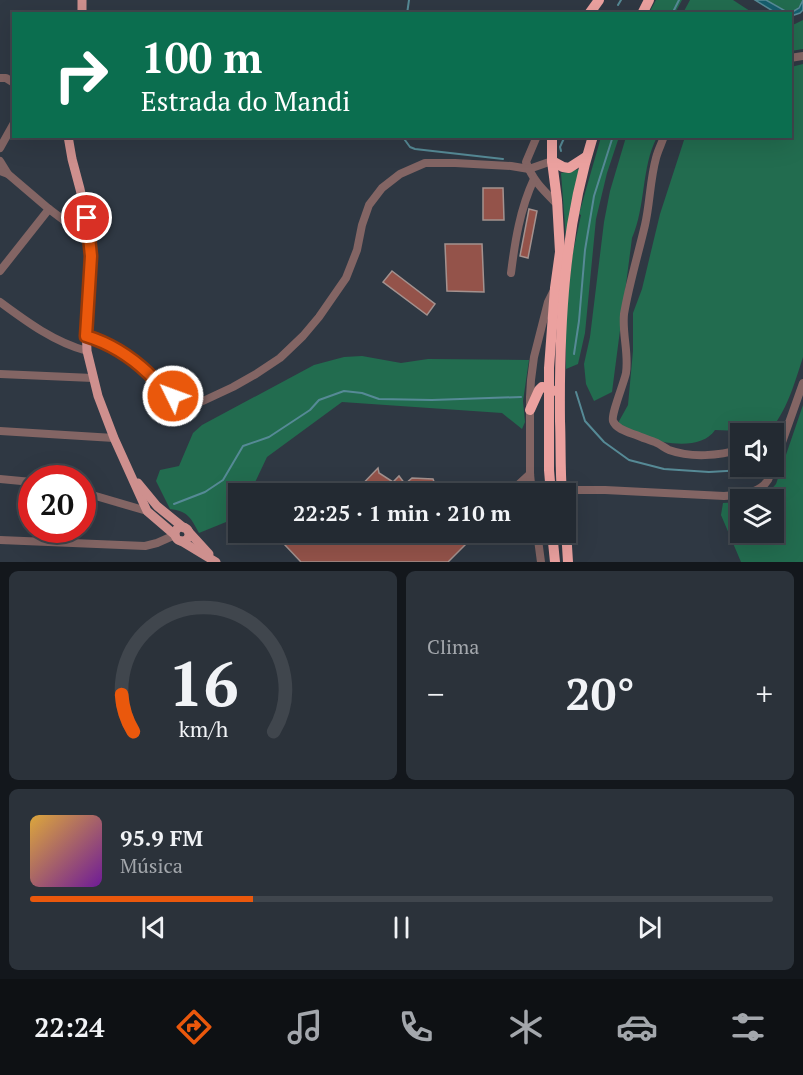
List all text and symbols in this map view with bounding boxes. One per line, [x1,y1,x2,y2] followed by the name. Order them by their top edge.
[141,29,262,85] text: 100 m
[42,36,120,114] icon: right
[141,83,350,119] text: Estrada do Mandi
[61,192,112,243] pin
[70,201,103,234] icon: arrive
[141,364,205,428] position arrow
[730,423,784,543] map controls
[730,423,784,477] button: sound
[18,465,96,543] speed limit sign: 20
[730,489,784,543] button: layers
[293,498,511,527] text: 22:25 · 1 min · 210 m
[427,633,479,660] text: Clima
[168,641,238,724] text: 16
[565,663,635,723] text: 20°
[427,672,445,715] text: −
[755,672,773,715] text: +
[178,716,228,744] text: km/h
[120,823,203,852] text: 95.9 FM
[120,852,183,879] text: Música
[137,911,170,944] icon: previous
[385,911,418,944] icon: pause
[633,911,666,944] icon: next
[173,1006,215,1048] icon: directions
[284,1006,326,1048] icon: music
[395,1006,437,1048] icon: phone
[505,1006,547,1048] icon: climate
[616,1006,658,1048] icon: car
[727,1006,769,1048] icon: filters
[34,1009,105,1045] text: 22:24

